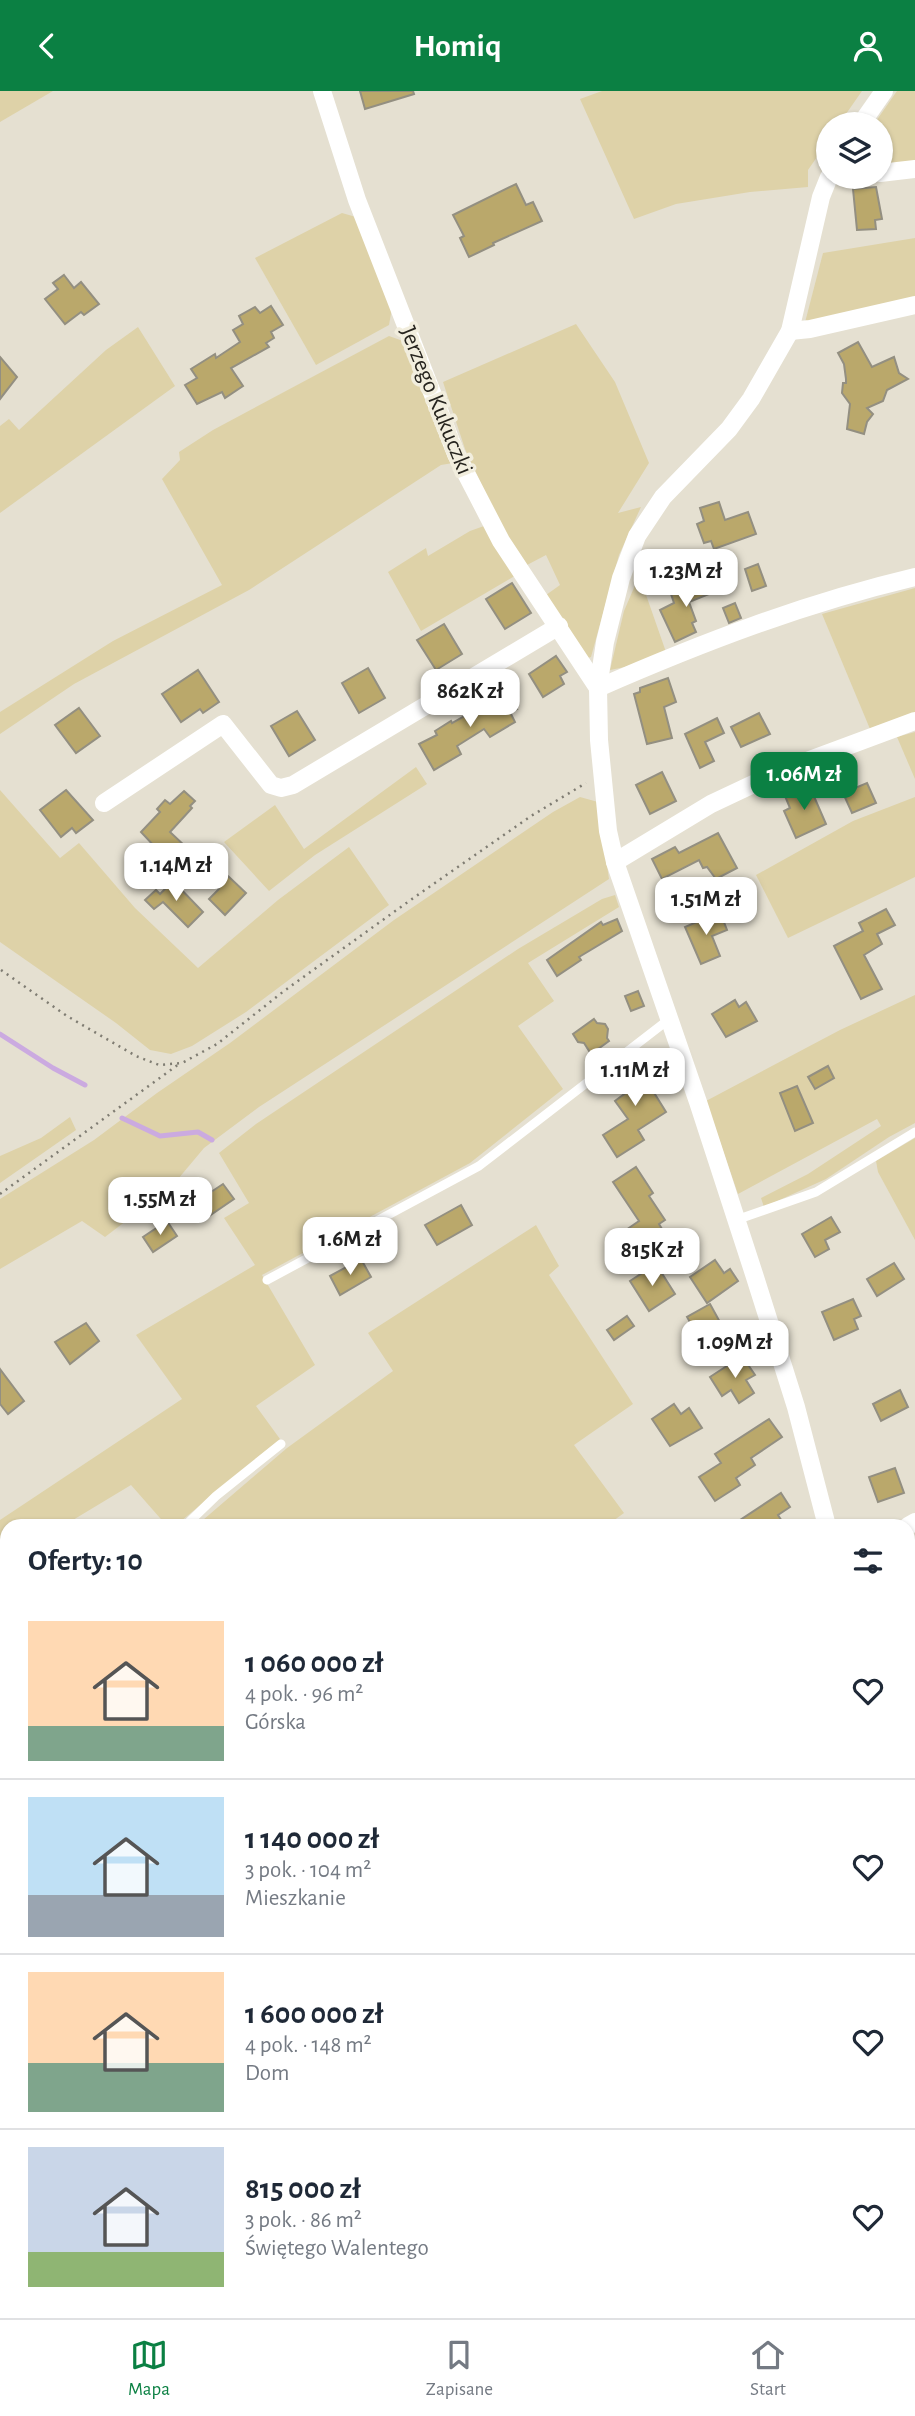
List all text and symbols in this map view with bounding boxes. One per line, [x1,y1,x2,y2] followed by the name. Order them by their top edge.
[28,27,66,65] icon: back
[849,27,887,65] icon: person
[413,30,502,62] text: Homiq
[816,112,893,189] map controls
[816,112,893,189] button: layers
[395,323,477,478] street label: Jerzego Kukuczki
[614,549,758,609] pin: 1.23M zł
[650,560,722,583] text: 1.23M zł
[405,669,535,729] pin: 862K zł
[437,680,503,703] text: 862K zł
[732,753,876,812] pin: 1.06M zł
[767,763,841,786] text: 1.06M zł
[104,843,248,903] pin: 1.14M zł
[140,854,212,877] text: 1.14M zł
[634,877,778,937] pin: 1.51M zł
[671,888,741,911] text: 1.51M zł
[563,1049,707,1108] pin: 1.11M zł
[601,1059,669,1082] text: 1.11M zł
[88,1177,232,1237] pin: 1.55M zł
[124,1188,196,1211] text: 1.55M zł
[285,1217,415,1277] pin: 1.6M zł
[319,1228,381,1251] text: 1.6M zł
[587,1229,717,1288] pin: 815K zł
[621,1239,683,1262] text: 815K zł
[663,1321,807,1380] pin: 1.09M zł
[698,1331,772,1354] text: 1.09M zł
[849,1542,887,1580] icon: filters
[28,1546,143,1576] text: Oferty: 10
[245,1648,383,1678] text: 1 060 000 zł
[84,1649,168,1733] icon: home
[849,1672,887,1710] icon: heart
[245,1683,363,1706] text: 4 pok. · 96 m²
[245,1711,306,1734] text: Górska
[245,1824,379,1854] text: 1 140 000 zł
[84,1825,168,1909] icon: home
[849,1848,887,1886] icon: heart
[245,1859,371,1882] text: 3 pok. · 104 m²
[245,1887,346,1910] text: Mieszkanie
[245,1999,383,2029] text: 1 600 000 zł
[84,2000,168,2084] icon: home
[849,2023,887,2061] icon: heart
[245,2034,372,2057] text: 4 pok. · 148 m²
[245,2062,289,2085] text: Dom
[245,2174,361,2204] text: 815 000 zł
[84,2175,168,2259] icon: home
[849,2198,887,2236] icon: heart
[245,2209,362,2232] text: 3 pok. · 86 m²
[245,2237,429,2260] text: Świętego Walentego
[128,2336,170,2401] tab: Mapa
[426,2336,493,2401] tab: Zapisane
[749,2336,787,2401] tab: Start

